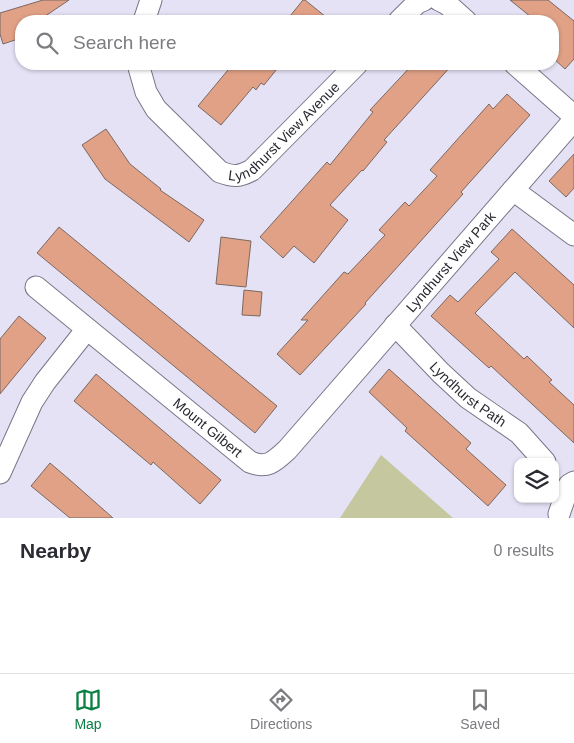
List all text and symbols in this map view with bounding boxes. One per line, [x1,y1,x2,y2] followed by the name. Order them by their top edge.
[15,15,559,70] search box
[33,29,61,57] icon: search
[73,32,177,53] text: Search here
[227,79,343,184] street label: Lyndhurst View Avenue
[403,208,499,315] street label: Lyndhurst View Park
[427,359,509,430] street label: Lyndhurst Path
[170,395,246,460] street label: Mount Gilbert
[514,458,559,503] map controls
[514,458,559,503] button: layers
[20,539,91,562] text: Nearby
[494,542,554,559] text: 0 results
[74,686,102,732] tab: Map
[250,686,312,732] tab: Directions
[460,686,500,732] tab: Saved

